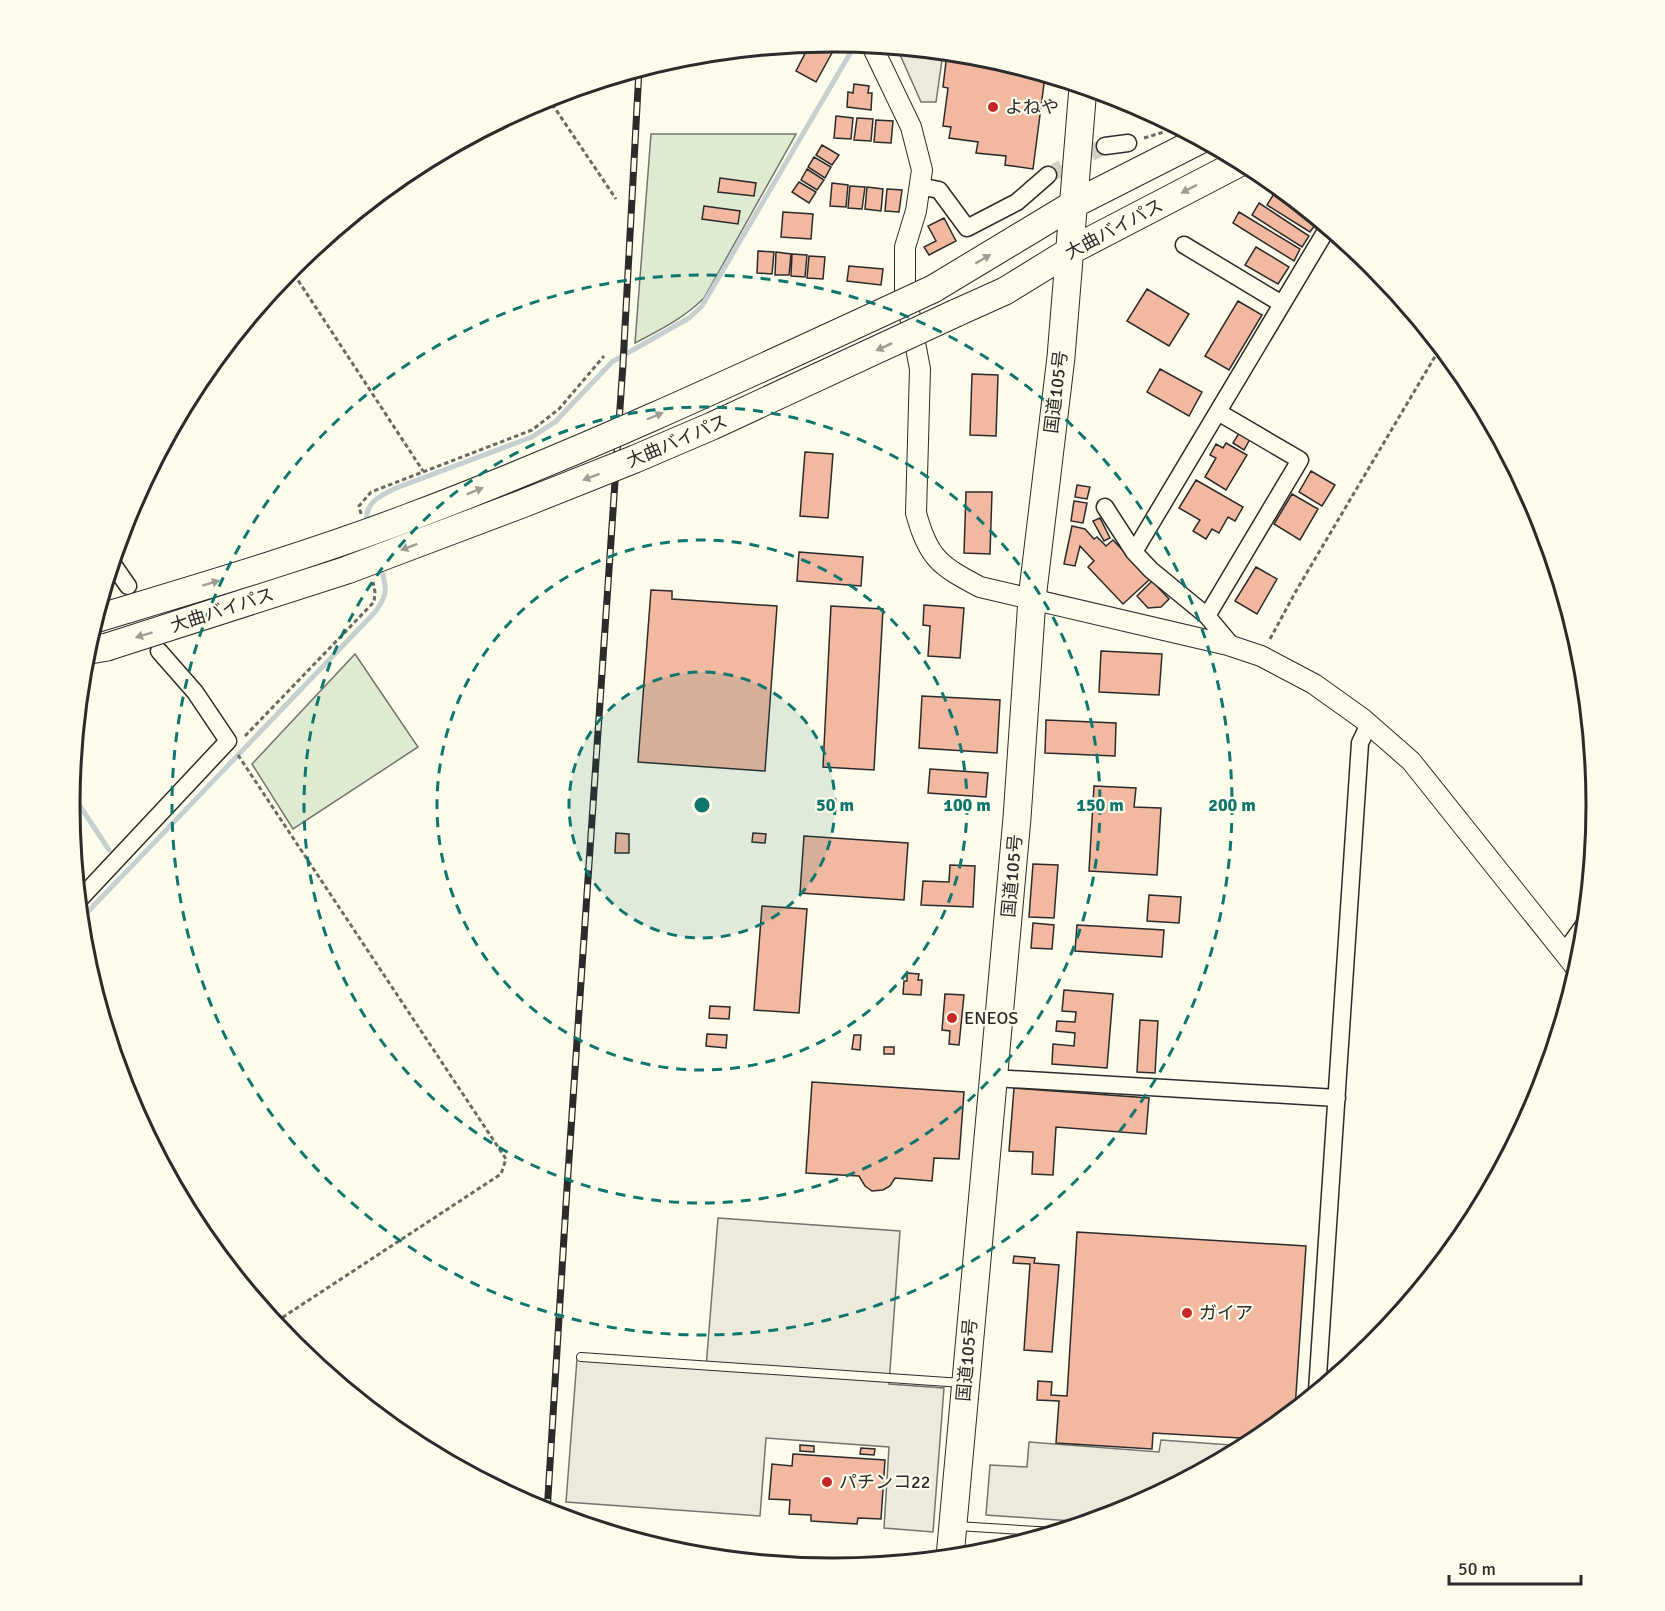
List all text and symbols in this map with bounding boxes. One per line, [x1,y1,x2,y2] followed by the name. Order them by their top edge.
[1005,96,1059,118] place label: よねや
[986,100,1000,114] marker: よねや
[1180,184,1197,194] one-way arrow
[1061,194,1167,264] street label: 大曲バイパス
[975,253,991,264] one-way arrow
[875,342,893,352] one-way arrow
[1040,349,1072,435] street label: 国道105号
[623,410,731,472] street label: 大曲バイパス
[646,411,664,421] one-way arrow
[582,473,600,482] one-way arrow
[466,486,484,496] one-way arrow
[400,542,418,552] one-way arrow
[203,578,221,587] one-way arrow
[167,583,277,637] street label: 大曲バイパス
[135,631,153,640] one-way arrow
[816,794,854,816] text: 50 m
[943,794,991,816] text: 100 m
[1076,794,1124,816] text: 150 m
[1208,794,1256,816] text: 200 m
[692,795,712,815] centre of rings
[997,834,1027,918] street label: 国道105号
[964,1007,1018,1029] place label: ENEOS
[945,1011,959,1025] marker: ENEOS
[1199,1302,1253,1324] place label: ガイア
[1180,1306,1194,1320] marker: ガイア
[952,1318,982,1402] street label: 国道105号
[839,1471,930,1493] place label: パチンコ22
[820,1475,834,1489] marker: パチンコ22
[1449,1548,1581,1586] scale bar
[1458,1558,1496,1580] text: 50 m

